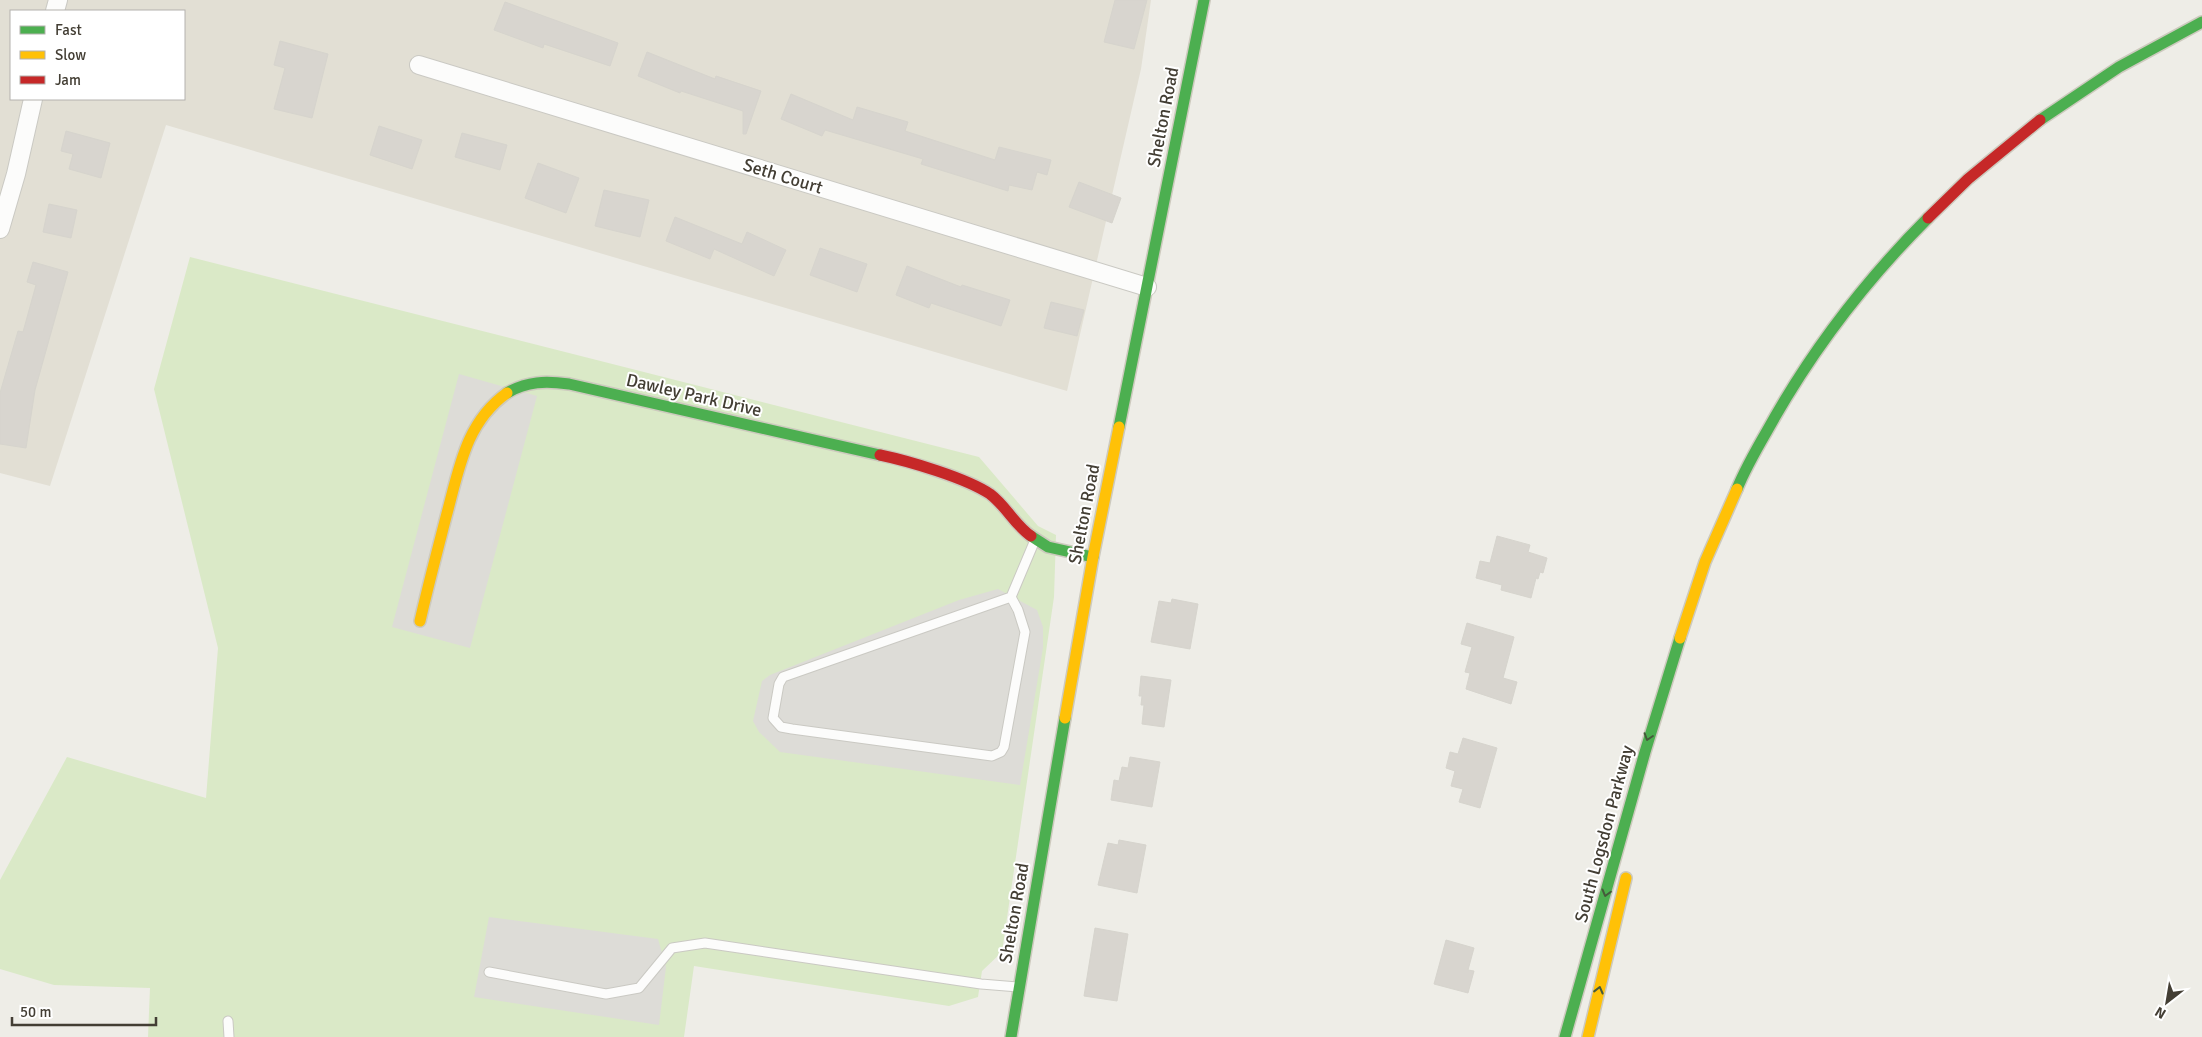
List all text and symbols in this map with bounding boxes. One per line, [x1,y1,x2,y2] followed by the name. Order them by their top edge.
[10,10,185,100] legend
[55,21,82,39] text: Fast
[55,46,86,64] text: Slow
[1143,65,1183,169] street label: Shelton Road
[55,71,81,89] text: Jam
[740,153,826,199] street label: Seth Court
[624,369,764,421] street label: Dawley Park Drive
[1064,462,1104,566] street label: Shelton Road
[1644,732,1654,740] one-way arrow
[1570,743,1638,925] street label: South Logsdon Parkway
[994,861,1034,965] street label: Shelton Road
[1601,889,1612,898] one-way arrow
[2142,977,2192,1027] north arrow
[1593,985,1604,994] one-way arrow
[12,994,156,1026] scale bar
[20,1003,51,1021] text: 50 m
[2152,1003,2169,1023] text: N

